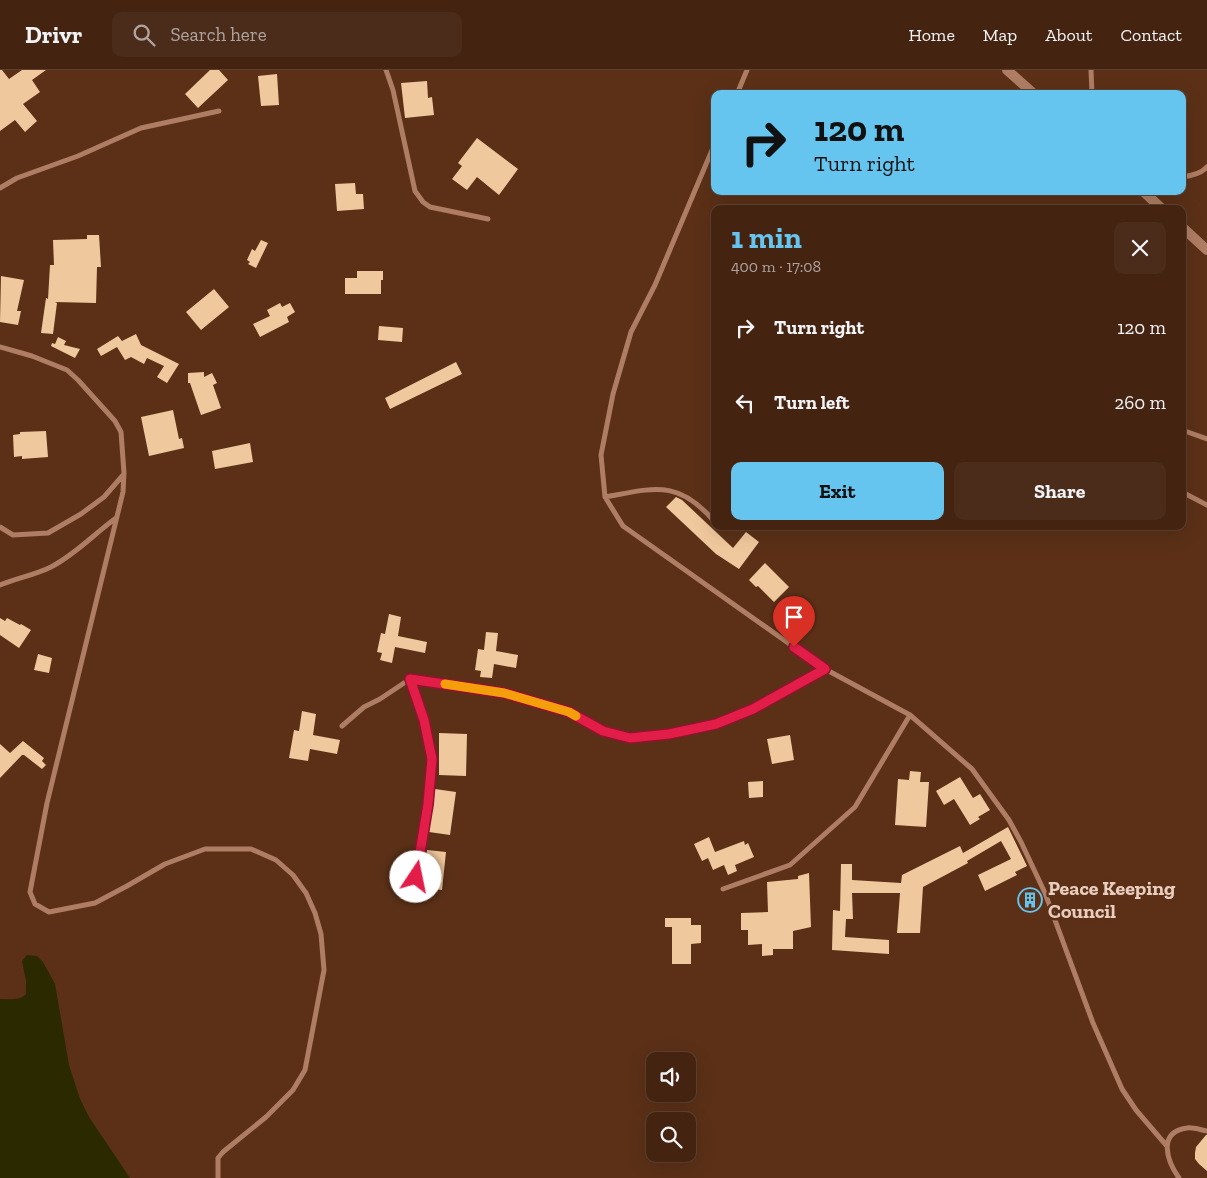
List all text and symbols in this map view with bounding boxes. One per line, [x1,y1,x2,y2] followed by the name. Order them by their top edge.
[112,12,462,57] search box
[25,20,82,49] text: Drivr
[130,21,158,49] icon: search
[170,23,267,46] text: Search here
[908,24,955,46] text: Home
[983,24,1017,46] text: Map
[1045,24,1092,46] text: About
[1120,24,1182,46] text: Contact
[814,108,904,150] text: 120 m
[731,110,796,175] icon: right
[814,150,915,177] text: Turn right
[731,220,802,256] text: 1 min
[1114,222,1166,274] button: close
[731,257,821,276] text: 400 m · 17:08
[731,314,759,342] icon: right
[774,316,864,339] text: Turn right
[1117,316,1166,339] text: 120 m
[731,389,759,417] icon: left
[774,391,849,414] text: Turn left
[1114,391,1166,414] text: 260 m
[731,462,944,520] button: Exit
[954,462,1166,520] button: Share
[773,596,815,647] pin
[780,603,808,631] icon: arrive
[389,850,441,902] position arrow
[1048,876,1176,923] place label: Peace Keeping Council
[1017,887,1043,913] building icon: Peace Keeping Council
[646,1052,696,1162] map controls
[646,1052,696,1102] button: sound
[646,1112,696,1162] button: search

